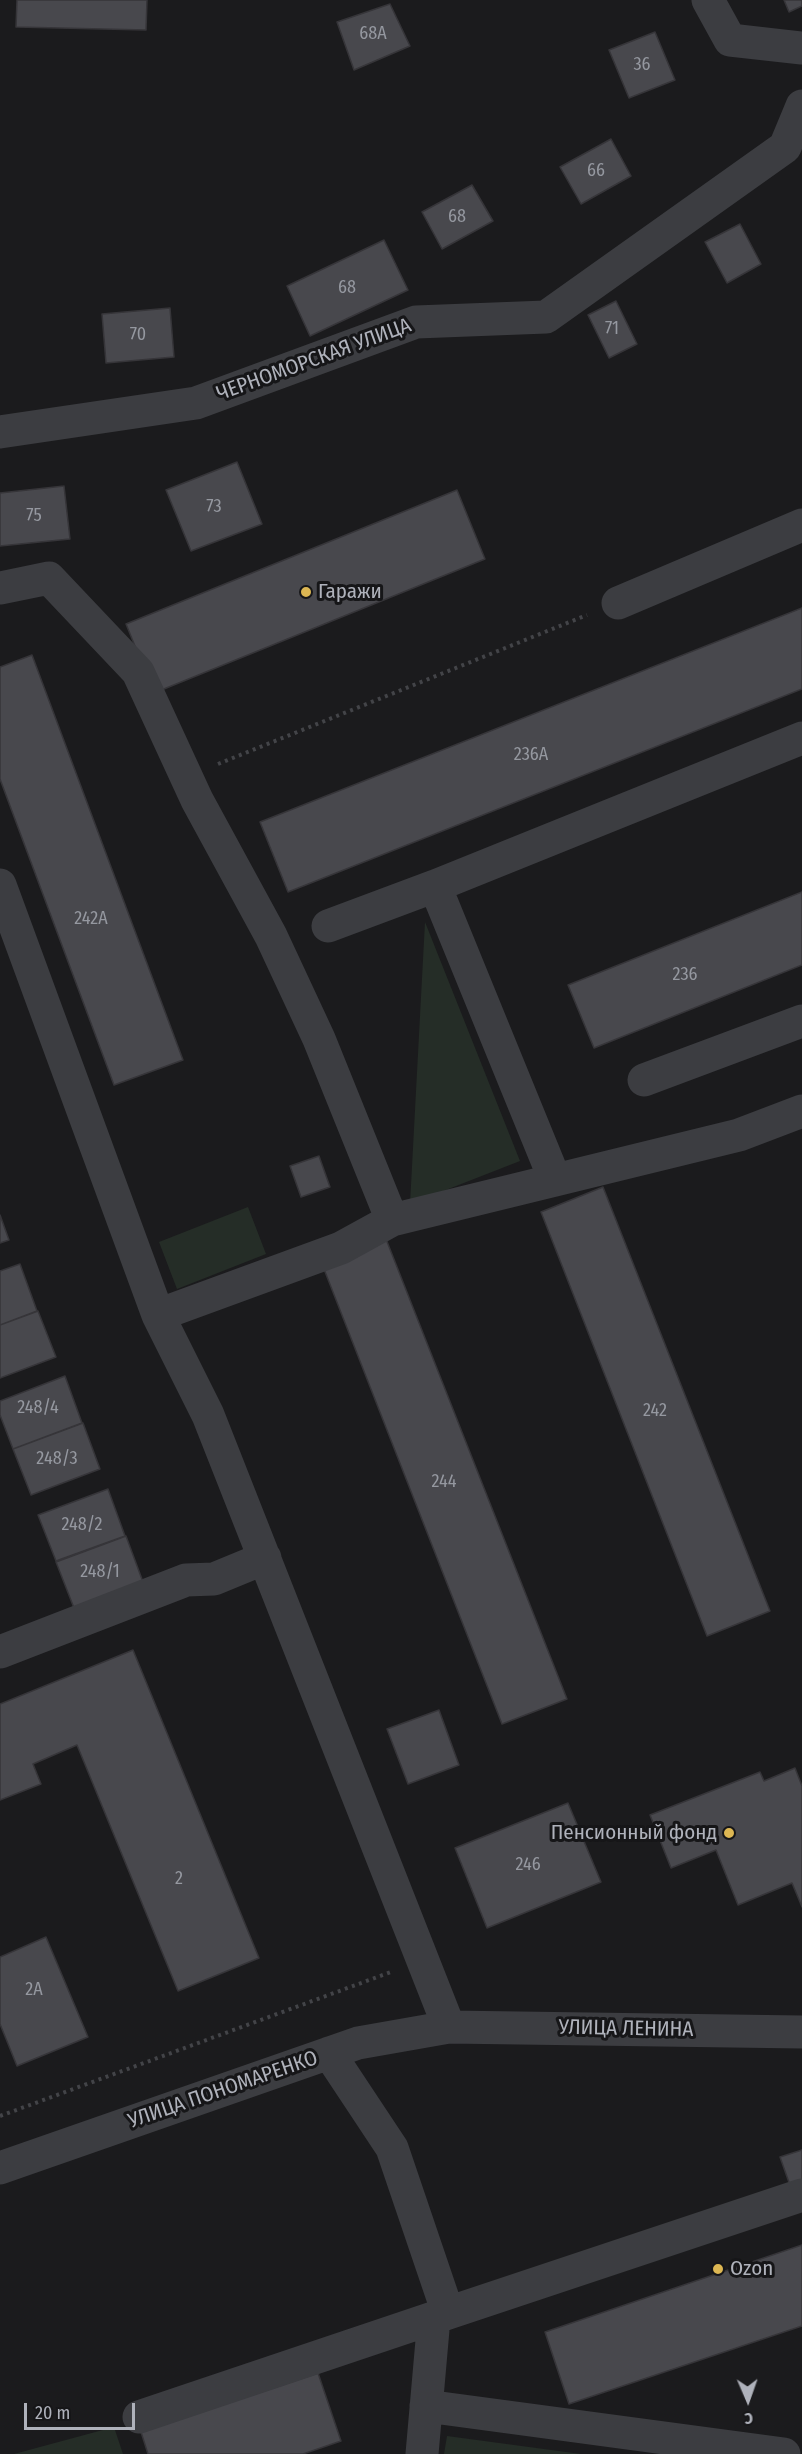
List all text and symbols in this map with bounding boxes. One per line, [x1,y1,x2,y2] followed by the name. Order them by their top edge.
[359,23,387,45] house number: 68А
[633,54,651,76] house number: 36
[587,160,605,182] house number: 66
[448,206,466,228] house number: 68
[338,277,356,299] house number: 68
[213,313,415,407] street label: ЧЕРНОМОРСКАЯ УЛИЦА
[605,318,619,340] house number: 71
[130,324,146,346] house number: 70
[206,496,222,518] house number: 73
[26,505,42,527] house number: 75
[318,579,382,605] place label: Гаражи
[299,585,313,599] marker: Гаражи
[514,744,548,766] house number: 236А
[74,908,108,930] house number: 242А
[673,964,697,986] house number: 236
[17,1397,59,1419] house number: 248/4
[643,1400,667,1422] house number: 242
[36,1448,78,1470] house number: 248/3
[431,1471,457,1493] house number: 244
[62,1514,102,1536] house number: 248/2
[80,1561,120,1583] house number: 248/1
[551,1820,717,1846] place label: Пенсионный фонд
[722,1826,736,1840] marker: Пенсионный фонд
[515,1854,541,1876] house number: 246
[175,1868,183,1890] house number: 2
[25,1979,43,2001] house number: 2А
[558,2015,694,2043] street label: УЛИЦА ЛЕНИНА
[125,2046,321,2134] street label: УЛИЦА ПОНОМАРЕНКО
[730,2256,773,2282] place label: Ozon
[711,2262,725,2276] marker: Ozon
[718,2370,778,2430] north arrow
[27,2391,138,2429] scale bar
[35,2402,70,2424] text: 20 m
[744,2409,753,2428] text: С

